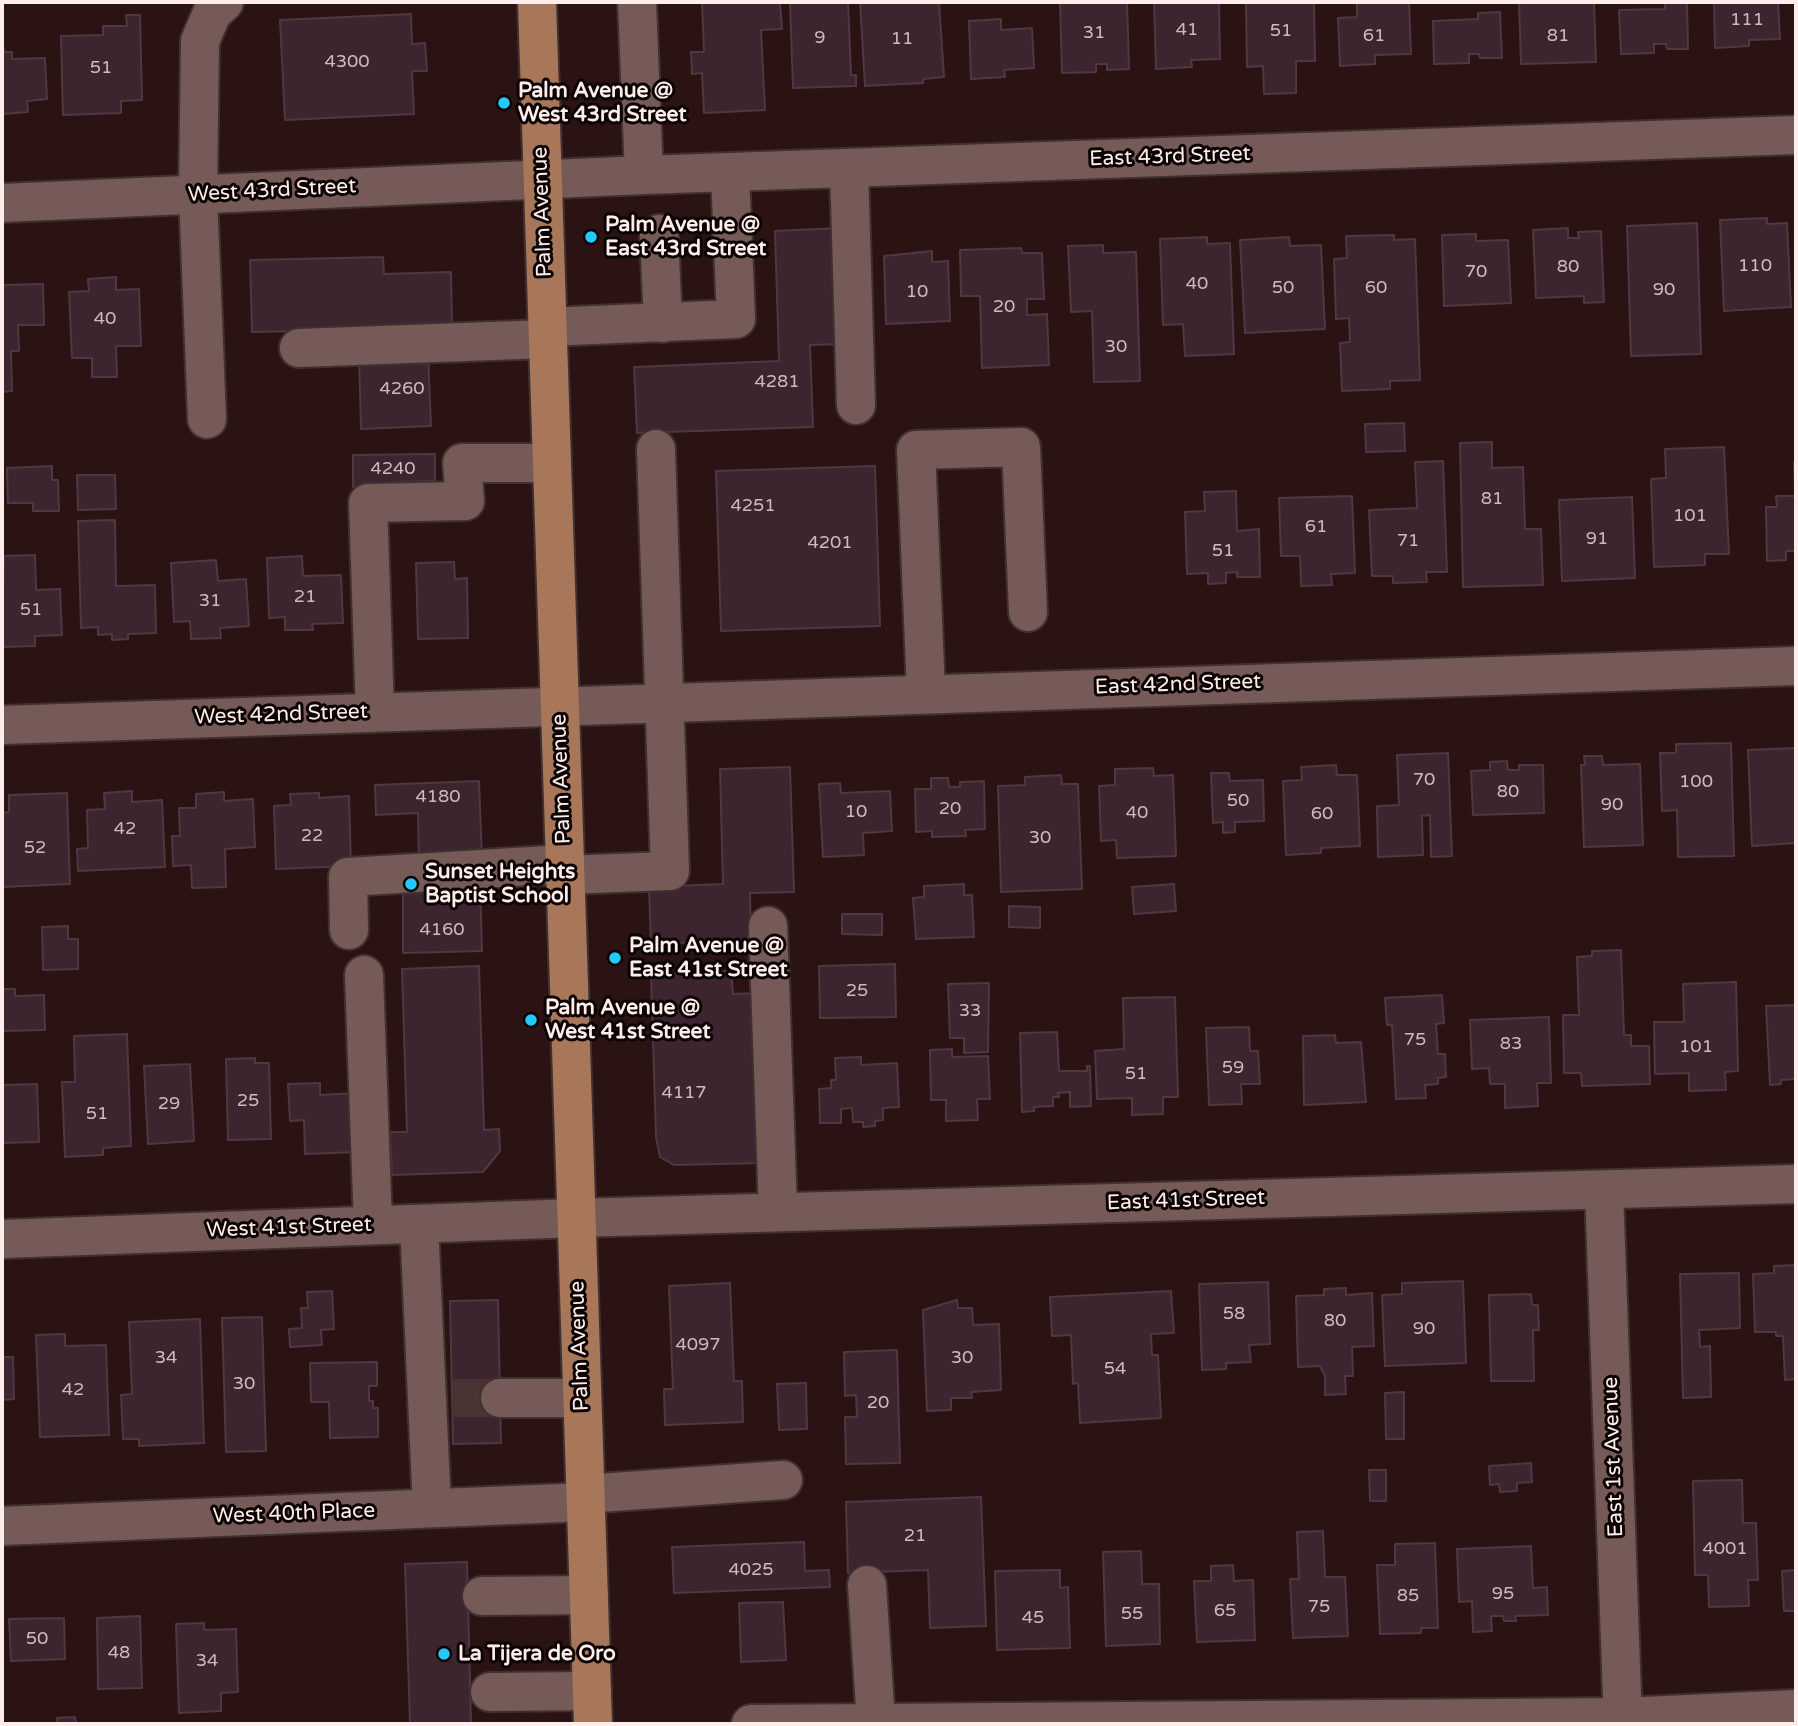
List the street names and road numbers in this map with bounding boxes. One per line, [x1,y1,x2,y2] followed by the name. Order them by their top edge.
[1089,142,1251,172] street label: East 43rd Street
[528,146,558,278] street label: Palm Avenue
[187,174,357,208] street label: West 43rd Street
[1094,670,1262,700] street label: East 42nd Street
[194,699,368,731] street label: West 42nd Street
[547,713,577,845] street label: Palm Avenue
[1106,1186,1266,1216] street label: East 41st Street
[206,1213,372,1243] street label: West 41st Street
[565,1280,595,1412] street label: Palm Avenue
[1599,1376,1629,1538] street label: East 1st Avenue
[212,1499,376,1529] street label: West 40th Place

